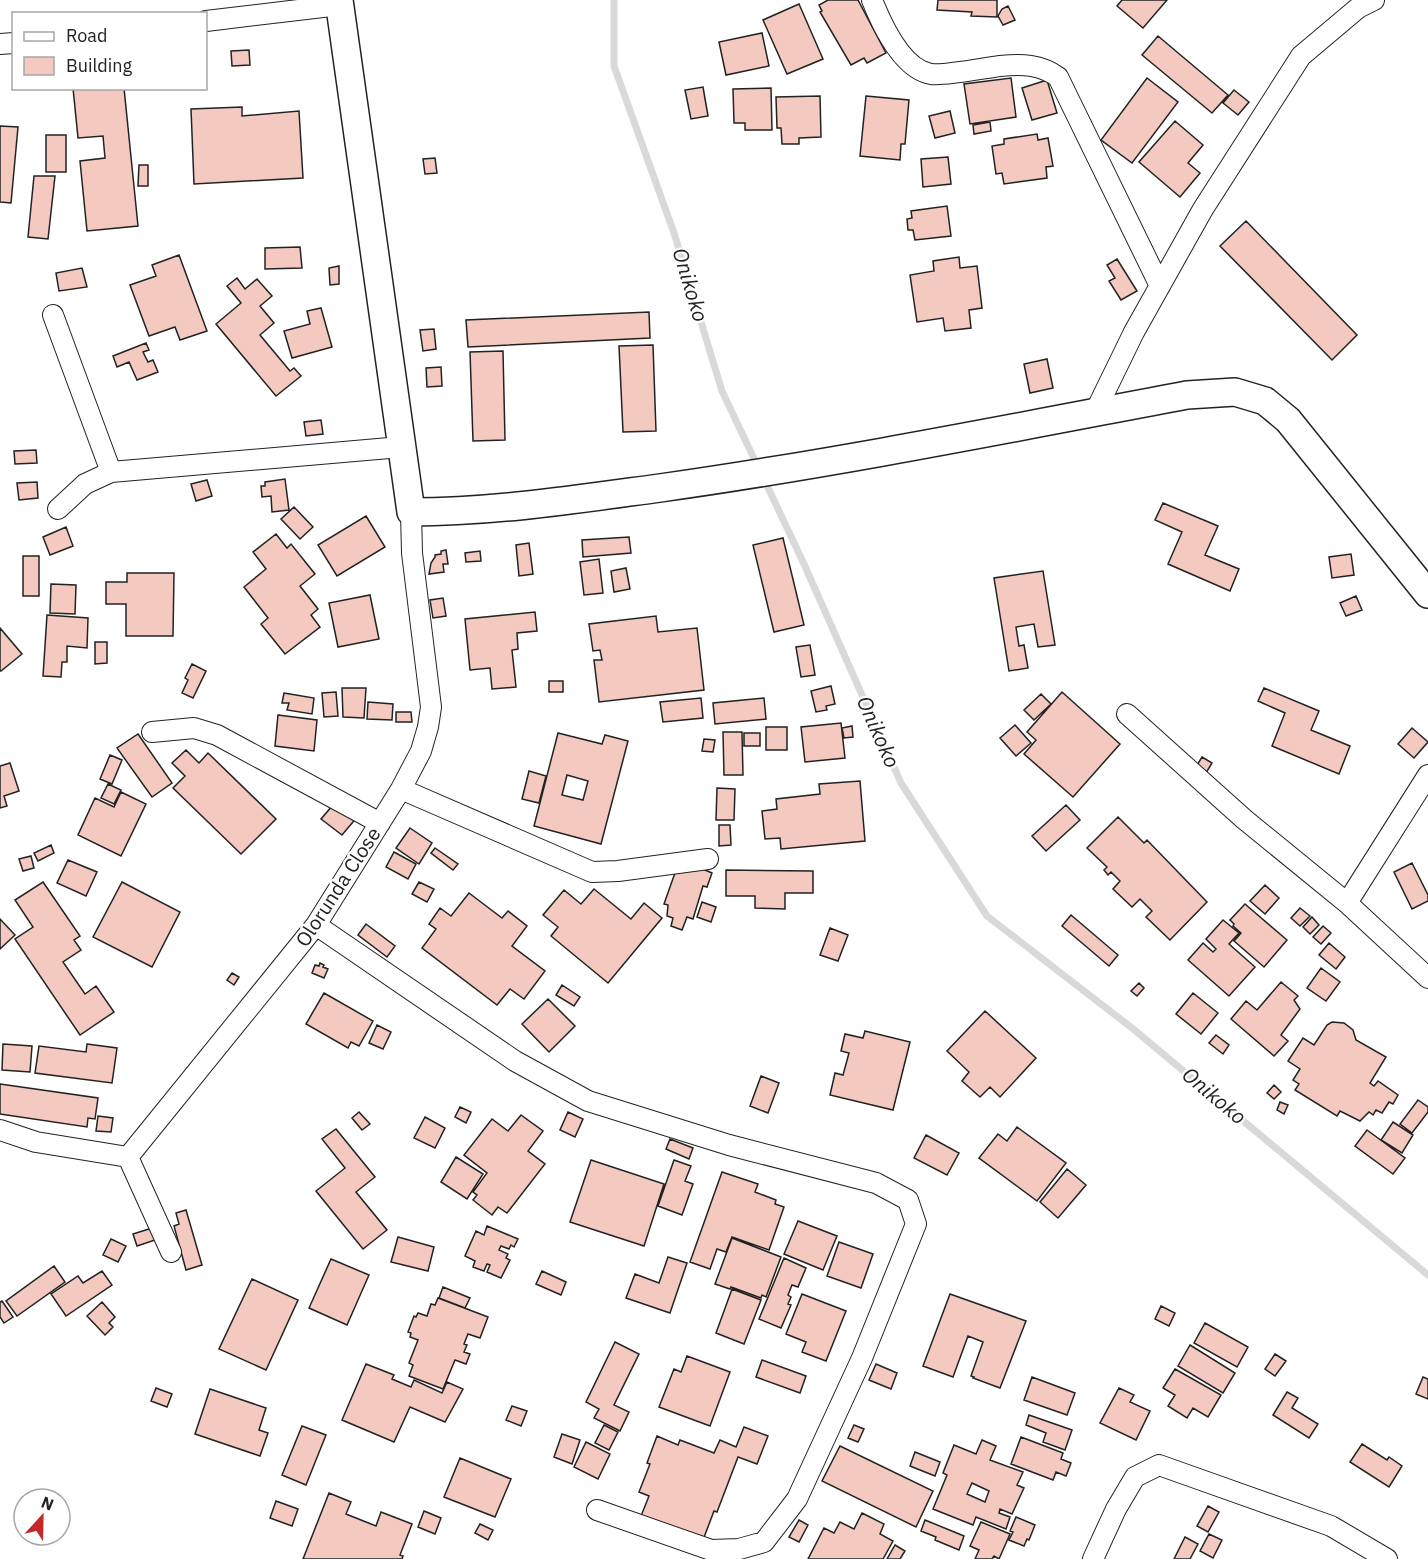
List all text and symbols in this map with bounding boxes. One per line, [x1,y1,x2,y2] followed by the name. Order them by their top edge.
[12,12,207,90] legend
[66,24,107,47] text: Road
[66,54,133,77] text: Building
[666,244,715,325] water label: Onikoko
[851,691,907,772] water label: Onikoko
[289,822,386,952] street label: Olorunda Close
[1177,1060,1253,1130] water label: Onikoko
[12,1487,72,1547] north arrow
[38,1492,57,1515] text: N

